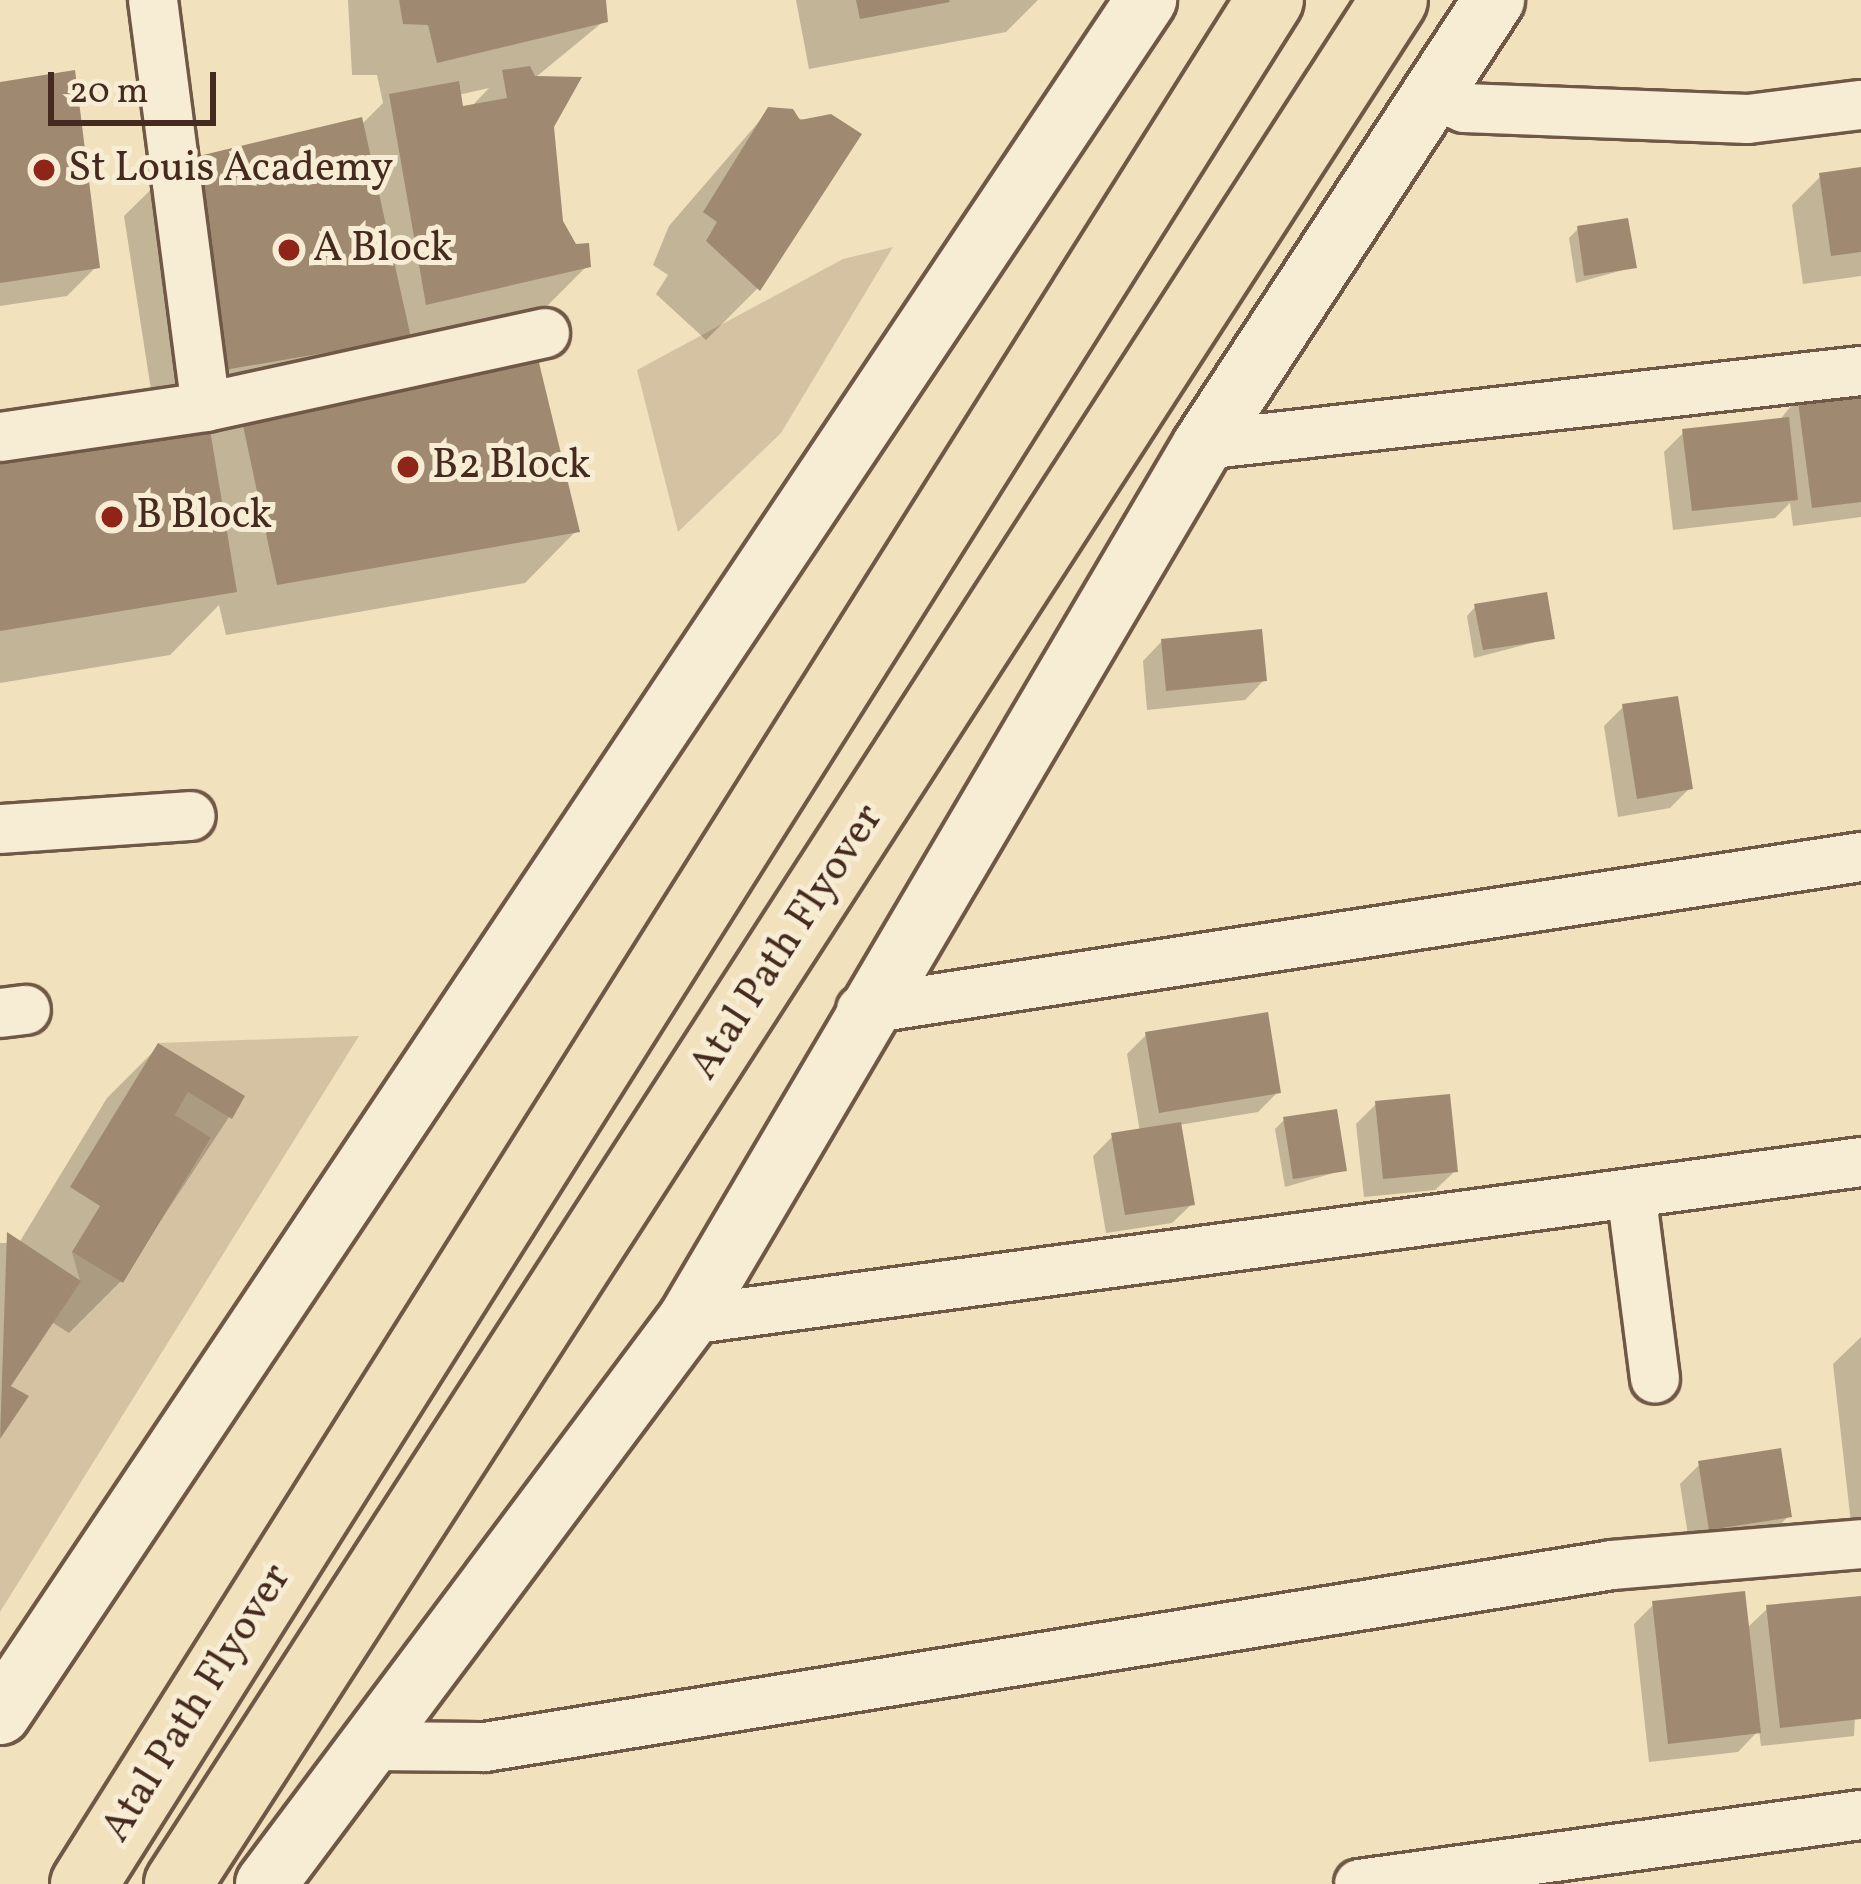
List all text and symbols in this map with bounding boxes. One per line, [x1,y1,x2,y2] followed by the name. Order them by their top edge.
[54,48,222,122] scale bar
[69,68,149,118] text: 20 m
[68,145,393,195] place label: St Louis Academy
[31,157,57,183] marker: St Louis Academy
[313,225,453,275] place label: A Block
[276,237,302,263] marker: A Block
[432,442,591,492] place label: B2 Block
[395,454,421,480] marker: B2 Block
[136,492,272,542] place label: B Block
[99,504,125,530] marker: B Block
[680,796,896,1090] street label: Atal Path Flyover
[92,1556,304,1852] street label: Atal Path Flyover

